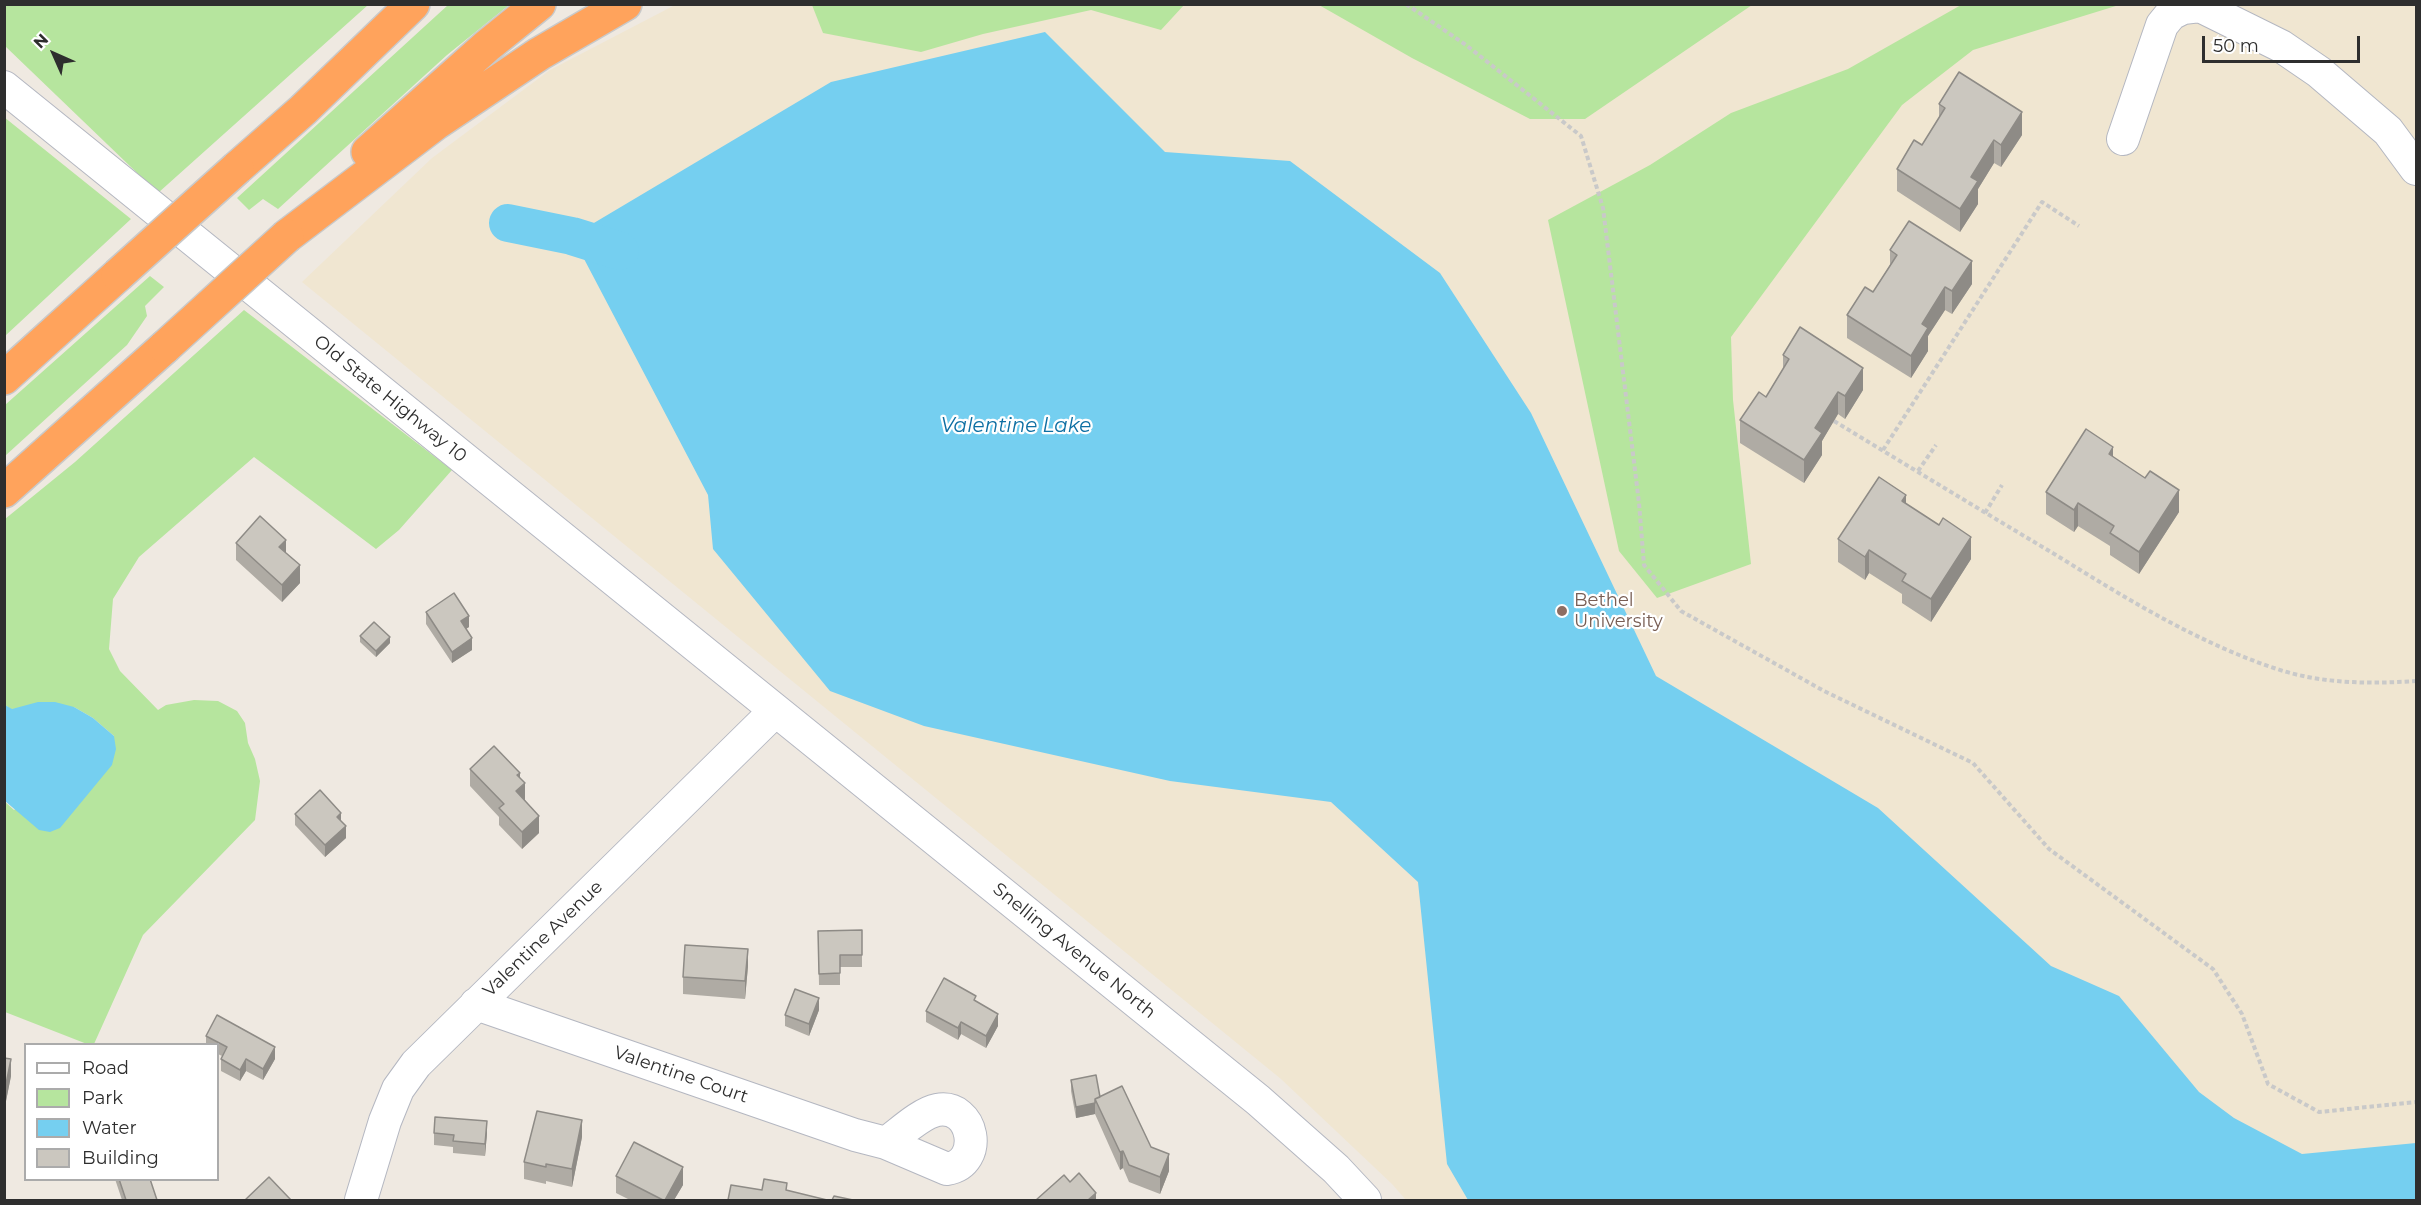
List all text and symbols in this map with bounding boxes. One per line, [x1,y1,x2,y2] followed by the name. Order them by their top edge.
[24,24,84,84] north arrow
[2205,24,2362,62] scale bar
[30,30,52,52] text: N
[2213,35,2259,57] text: 50 m
[309,331,471,467] street label: Old State Highway 10
[941,414,1091,438] water label: Valentine Lake
[1574,590,1663,632] place label: Bethel University
[1555,604,1569,618] marker: Bethel University
[479,876,607,1002] street label: Valentine Avenue
[988,879,1160,1023] street label: Snelling Avenue North
[611,1042,751,1108] street label: Valentine Court
[24,1043,219,1181] legend
[82,1057,129,1079] text: Road
[82,1087,123,1109] text: Park
[82,1117,137,1139] text: Water
[82,1147,159,1169] text: Building

